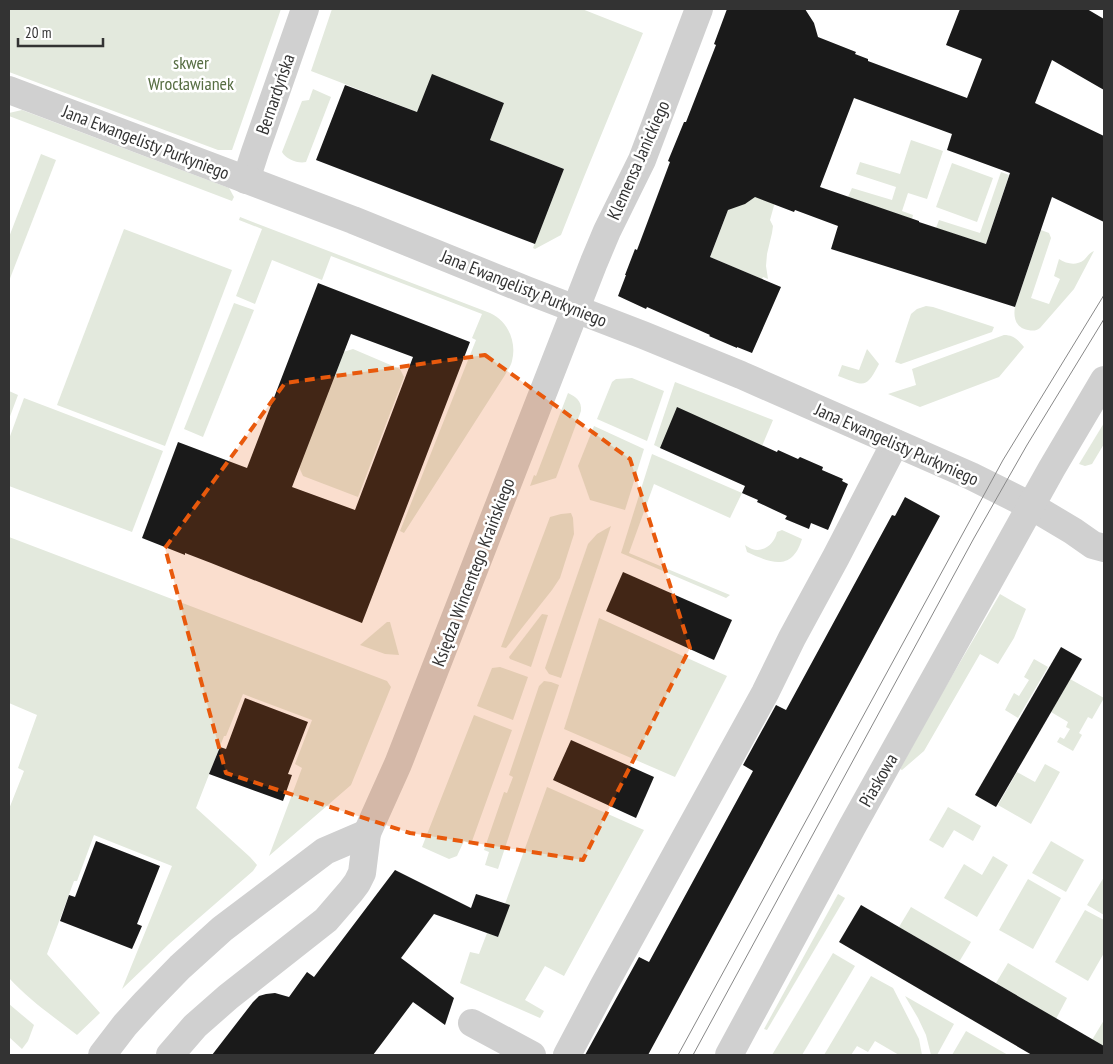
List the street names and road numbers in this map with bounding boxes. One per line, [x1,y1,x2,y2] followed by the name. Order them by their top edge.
[251,51,299,137] street label: Bernardyńska
[601,97,675,223] street label: Klemensa Janickiego
[58,99,233,185] street label: Jana Ewangelisty Purkyniego
[437,244,611,332] street label: Jana Ewangelisty Purkyniego
[811,397,983,491] street label: Jana Ewangelisty Purkyniego
[426,474,520,669] street label: Księdza Wincentego Kraińskiego
[854,749,902,811] street label: Piaskowa

